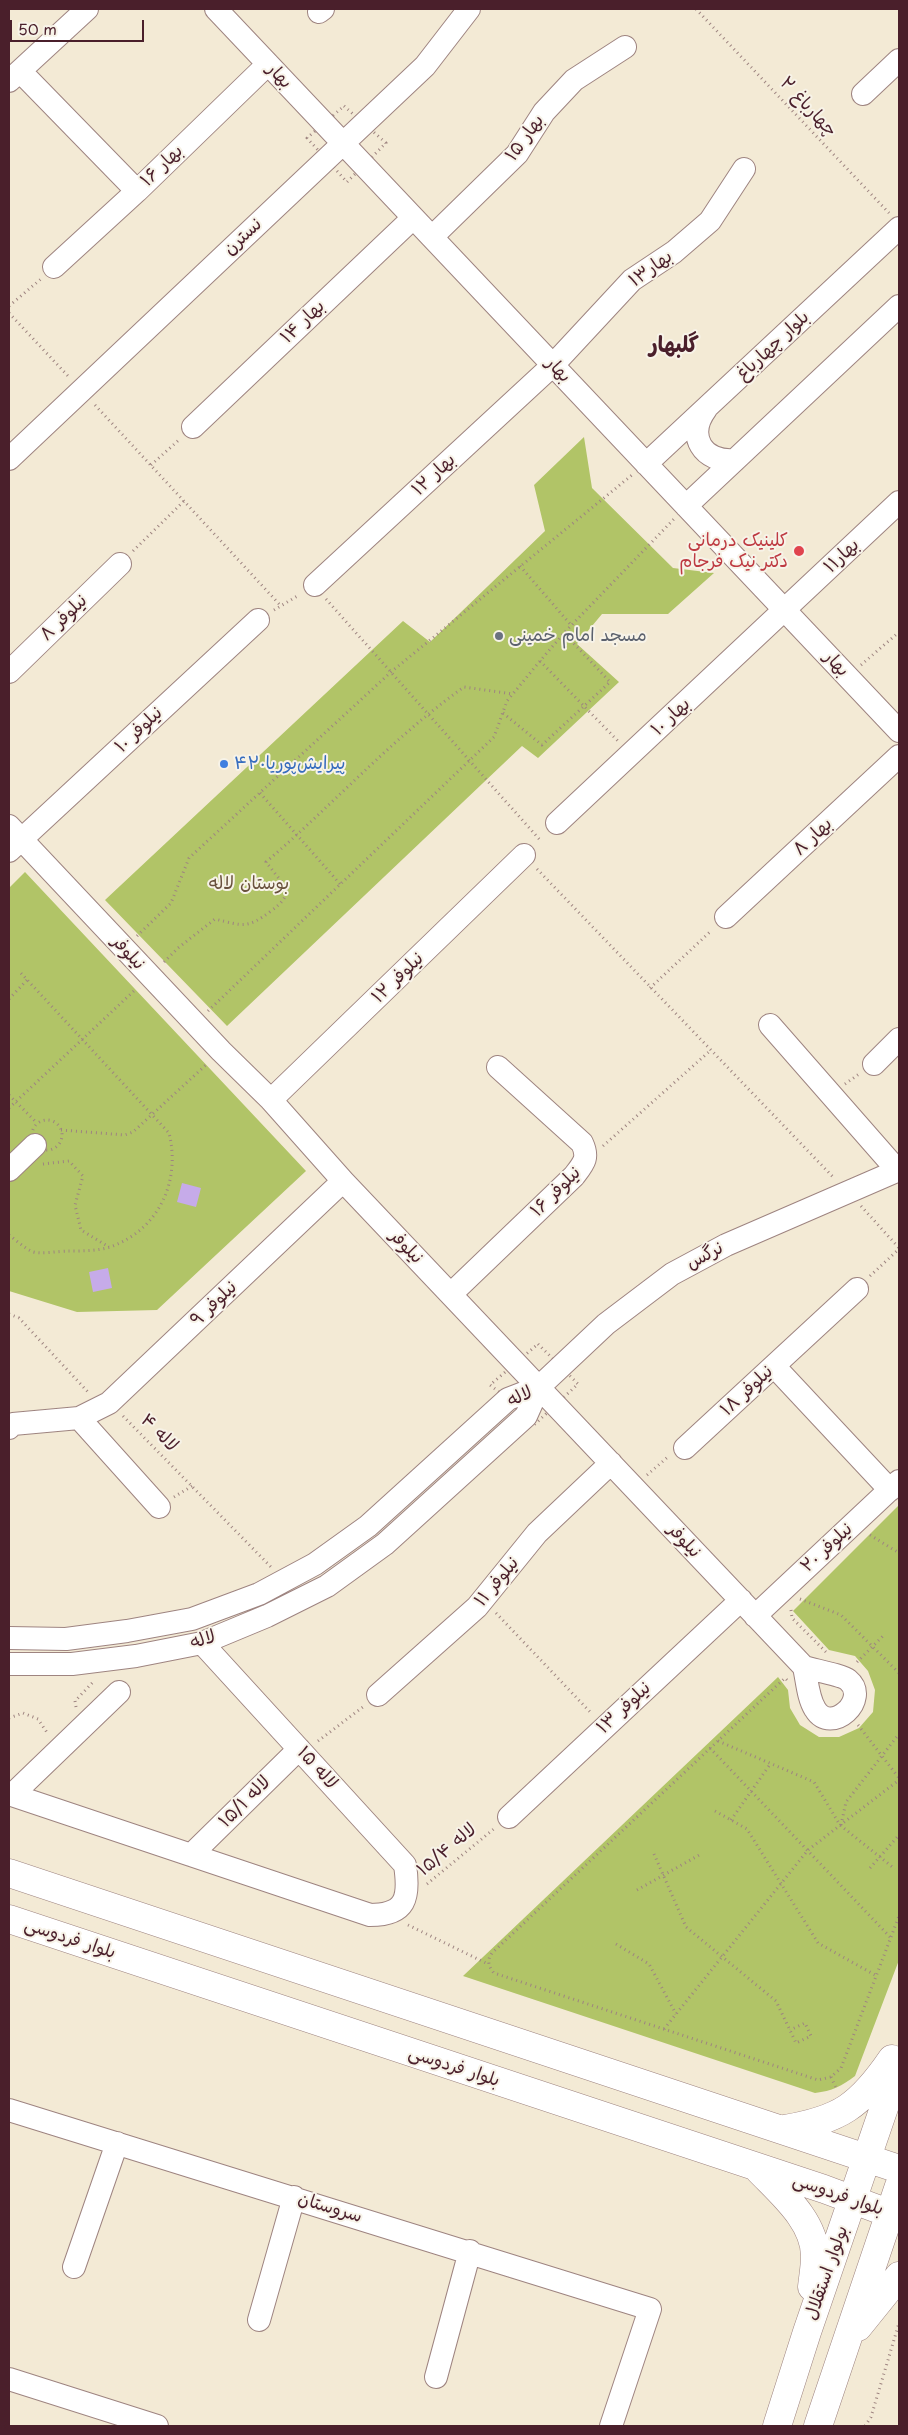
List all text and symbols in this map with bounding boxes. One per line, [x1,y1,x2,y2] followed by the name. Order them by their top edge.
[12,10,146,42] scale bar
[18,17,57,40] text: 50 m
[262,59,296,93] street label: بهار
[775,73,841,141] street label: چهارباغ ۲
[501,111,549,165] street label: بهار ۱۵
[136,141,188,191] street label: بهار ۱۶
[219,214,267,260] street label: نسترن
[625,246,677,292] street label: بهار۱۳
[276,296,330,348] street label: بهار ۱۴
[732,307,814,385] street label: بلوار چهارباغ
[649,333,699,359] district label: گلبهار
[541,353,575,387] street label: بهار
[408,449,460,501] street label: بهار ۱۲
[679,530,788,572] place label: کلینیک درمانی دکتر نیک فرجام
[820,534,864,578] street label: بهار۱۱
[792,544,806,558] marker: کلینیک درمانی دکتر نیک فرجام
[36,590,92,646] street label: نیلوفر ۸
[509,625,647,647] place label: مسجد امام خمینی
[493,630,505,642] marker: مسجد امام خمینی
[819,647,853,681] street label: بهار
[647,694,695,740] street label: بهار ۱۰
[111,703,167,757] street label: نیلوفر ۱۰
[234,753,346,775] place label: پیرایش‌پوریا۴۲۰
[218,758,230,770] marker: پیرایش‌پوریا۴۲۰
[789,813,837,861] street label: بهار ۸
[209,873,289,895] park label: بوستان لاله
[107,931,149,975] street label: نیلوفر
[368,948,428,1008] street label: نیلوفر ۱۲
[526,1162,586,1222] street label: نیلوفر ۱۶
[385,1225,427,1269] street label: نیلوفر
[683,1237,727,1275] street label: نرگس
[186,1277,242,1331] street label: نیلوفر ۹
[716,1361,778,1421] street label: نیلوفر ۱۸
[504,1382,536,1412] street label: لاله
[136,1410,182,1456] street label: لاله ۴
[663,1519,705,1563] street label: نیلوفر
[797,1519,857,1577] street label: نیلوفر ۲۰
[470,1553,524,1611] street label: نیلوفر ۱۱
[188,1626,218,1654] street label: لاله
[592,1678,656,1738] street label: نیلوفر ۱۳
[292,1742,342,1794] street label: لاله ۱۵
[215,1772,275,1832] street label: لاله ۱۵/۱
[413,1819,481,1881] street label: لاله ۱۵/۴
[22,1914,118,1964] street label: بلوار فردوسی
[406,2042,502,2092] street label: بلوار فردوسی
[790,2169,886,2221] street label: بلوار فردوسی
[295,2188,365,2228] street label: سروستان
[801,2223,853,2323] street label: بولوار استقلال

